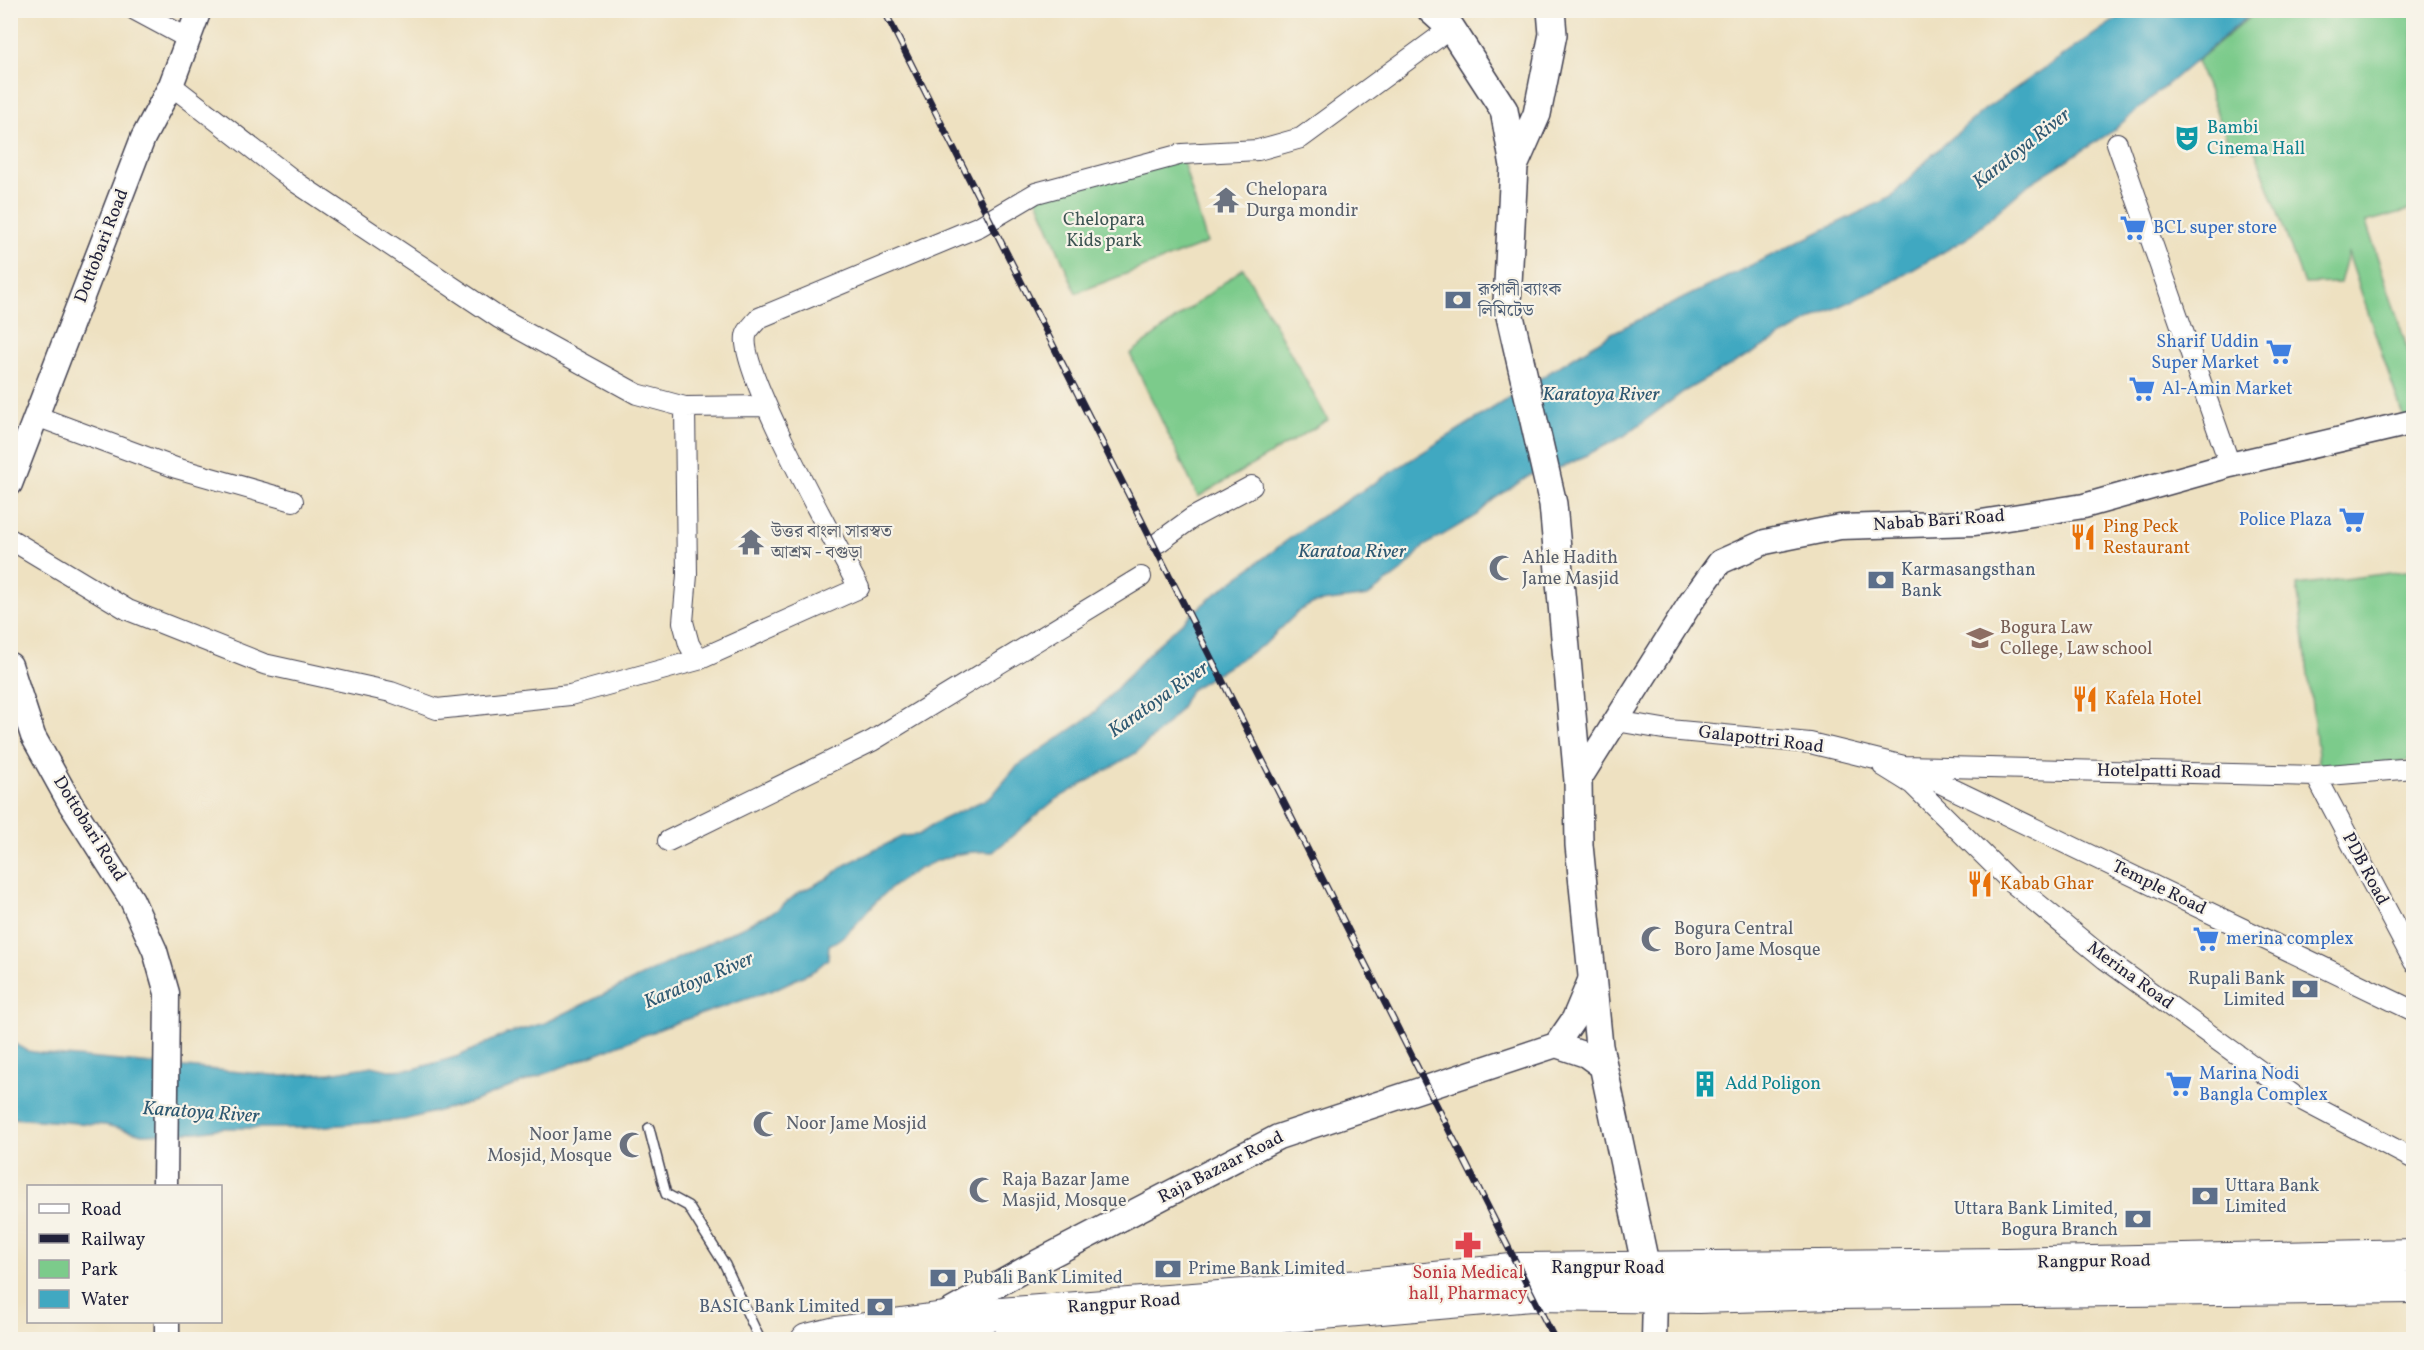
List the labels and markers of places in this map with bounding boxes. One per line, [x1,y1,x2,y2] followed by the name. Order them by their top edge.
[2207,116,2305,162] place label: Bambi Cinema Hall
[2172,123,2202,153] theatre icon: Bambi Cinema Hall
[1246,178,1358,224] place label: Chelopara Durga mondir
[1211,185,1241,215] temple icon: Chelopara Durga mondir
[2118,213,2148,243] supermarket icon: BCL super store
[2153,216,2277,241] place label: BCL super store
[1477,278,1563,324] place label: রূপালী ব্যাংক লিমিটেড
[1443,285,1473,315] bank icon: রূপালী ব্যাংক লিমিটেড
[2151,330,2259,376] place label: Sharif Uddin Super Market
[2264,337,2294,367] supermarket icon: Sharif Uddin Super Market
[2127,374,2157,404] supermarket icon: Al-Amin Market
[2162,377,2293,402] place label: Al-Amin Market
[2337,505,2367,535] supermarket icon: Police Plaza
[2239,508,2332,533] place label: Police Plaza
[2103,515,2190,561] place label: Ping Peck Restaurant
[770,520,893,566] place label: উত্তর বাংলা সারস্বত আশ্রম - বগুড়া
[2068,522,2098,552] restaurant icon: Ping Peck Restaurant
[736,527,766,557] temple icon: উত্তর বাংলা সারস্বত আশ্রম - বগুড়া
[1522,546,1619,592] place label: Ahle Hadith Jame Masjid
[1487,553,1517,583] mosque icon: Ahle Hadith Jame Masjid
[1901,558,2036,604] place label: Karmasangsthan Bank
[1866,565,1896,595] bank icon: Karmasangsthan Bank
[2000,616,2152,662] place label: Bogura Law College, Law school
[1965,623,1995,653] school or university icon: Bogura Law College, Law school
[2070,684,2100,714] restaurant icon: Kafela Hotel
[2105,687,2202,712] place label: Kafela Hotel
[1965,869,1995,899] restaurant icon: Kabab Ghar
[2000,872,2094,897] place label: Kabab Ghar
[1674,917,1821,963] place label: Bogura Central Boro Jame Mosque
[1639,924,1669,954] mosque icon: Bogura Central Boro Jame Mosque
[2191,924,2221,954] supermarket icon: merina complex
[2226,927,2354,952] place label: merina complex
[2188,967,2285,1013] place label: Rupali Bank Limited
[2290,974,2320,1004] bank icon: Rupali Bank Limited
[2199,1062,2328,1108] place label: Marina Nodi Bangla Complex
[1690,1069,1720,1099] building icon: Add Poligon
[2164,1069,2194,1099] supermarket icon: Marina Nodi Bangla Complex
[1725,1072,1821,1097] place label: Add Poligon
[751,1109,781,1139] mosque icon: Noor Jame Mosjid
[786,1112,927,1137] place label: Noor Jame Mosjid
[487,1123,612,1169] place label: Noor Jame Mosjid, Mosque
[617,1130,647,1160] mosque icon: Noor Jame Mosjid, Mosque
[1002,1168,1130,1214] place label: Raja Bazar Jame Masjid, Mosque
[2225,1174,2320,1220] place label: Uttara Bank Limited
[967,1175,997,1205] mosque icon: Raja Bazar Jame Masjid, Mosque
[2190,1181,2220,1211] bank icon: Uttara Bank Limited
[1954,1197,2118,1243] place label: Uttara Bank Limited, Bogura Branch
[2123,1204,2153,1234] bank icon: Uttara Bank Limited, Bogura Branch
[1453,1230,1483,1260] pharmacy icon: Sonia Medical hall, Pharmacy
[1153,1254,1183,1284] bank icon: Prime Bank Limited
[1188,1257,1345,1282] place label: Prime Bank Limited
[1408,1261,1528,1307] place label: Sonia Medical hall, Pharmacy
[928,1263,958,1293] bank icon: Pubali Bank Limited
[963,1266,1123,1291] place label: Pubali Bank Limited
[865,1292,895,1322] bank icon: BASIC Bank Limited
[699,1295,860,1320] place label: BASIC Bank Limited

